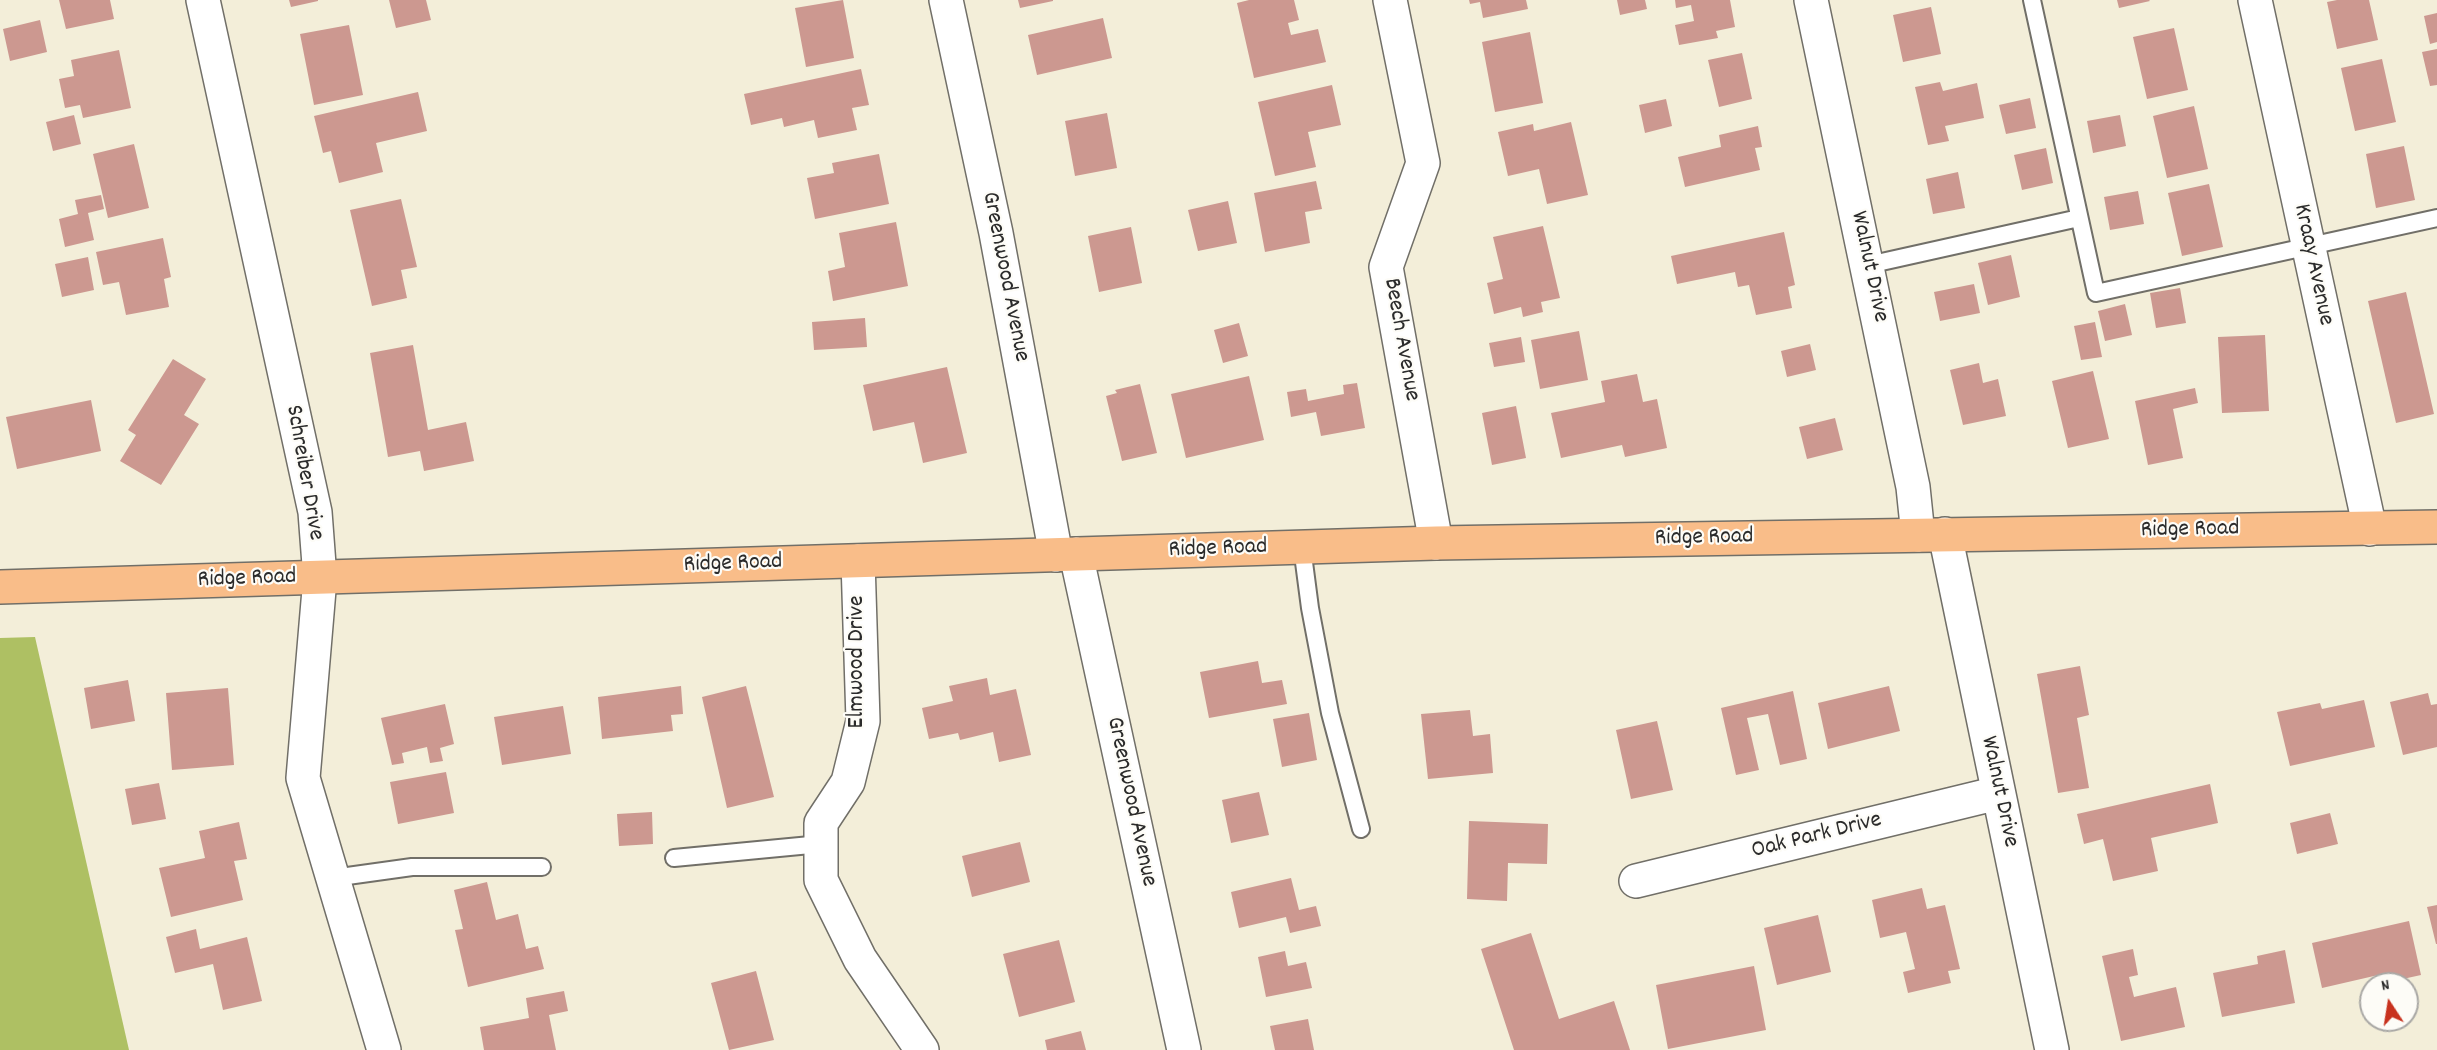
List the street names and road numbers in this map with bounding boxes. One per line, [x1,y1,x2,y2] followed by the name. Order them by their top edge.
[973,190,1035,364] street label: Greenwood Avenue
[2285,202,2339,328] street label: Kraay Avenue
[1842,209,1894,325] street label: Walnut Drive
[1375,276,1425,404] street label: Beech Avenue
[277,403,329,543] street label: Schreiber Drive
[2140,516,2240,546] street label: Ridge Road
[1654,524,1754,554] street label: Ridge Road
[1168,534,1268,566] street label: Ridge Road
[683,549,783,581] street label: Ridge Road
[197,564,297,596] street label: Ridge Road
[845,596,873,728] street label: Elmwood Drive
[1098,715,1162,889] street label: Greenwood Avenue
[1972,734,2024,850] street label: Walnut Drive
[1749,807,1885,867] street label: Oak Park Drive

